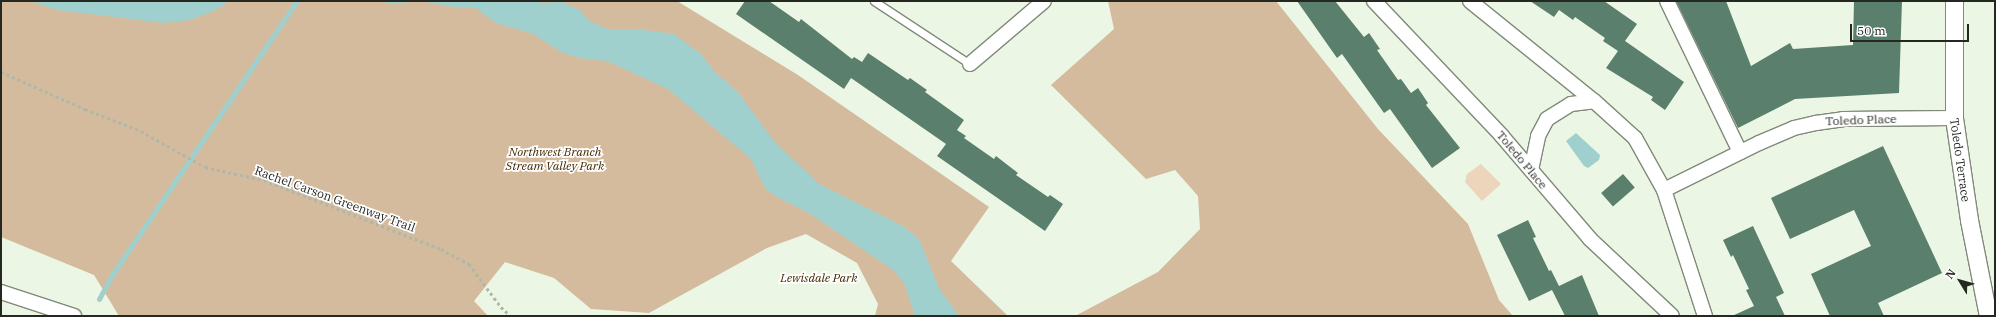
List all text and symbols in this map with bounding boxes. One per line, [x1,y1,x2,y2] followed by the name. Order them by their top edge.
[1852,16,1971,42] scale bar
[1857,23,1886,38] text: 50 m
[1825,112,1897,128] street label: Toledo Place
[1947,117,1973,203] street label: Toledo Terrace
[1494,128,1550,192] street label: Toledo Place
[506,145,604,173] park label: Northwest Branch Stream Valley Park
[253,163,417,235] street label: Rachel Carson Greenway Trail
[1940,261,1980,301] north arrow
[1942,266,1959,281] text: N
[780,271,858,285] park label: Lewisdale Park

